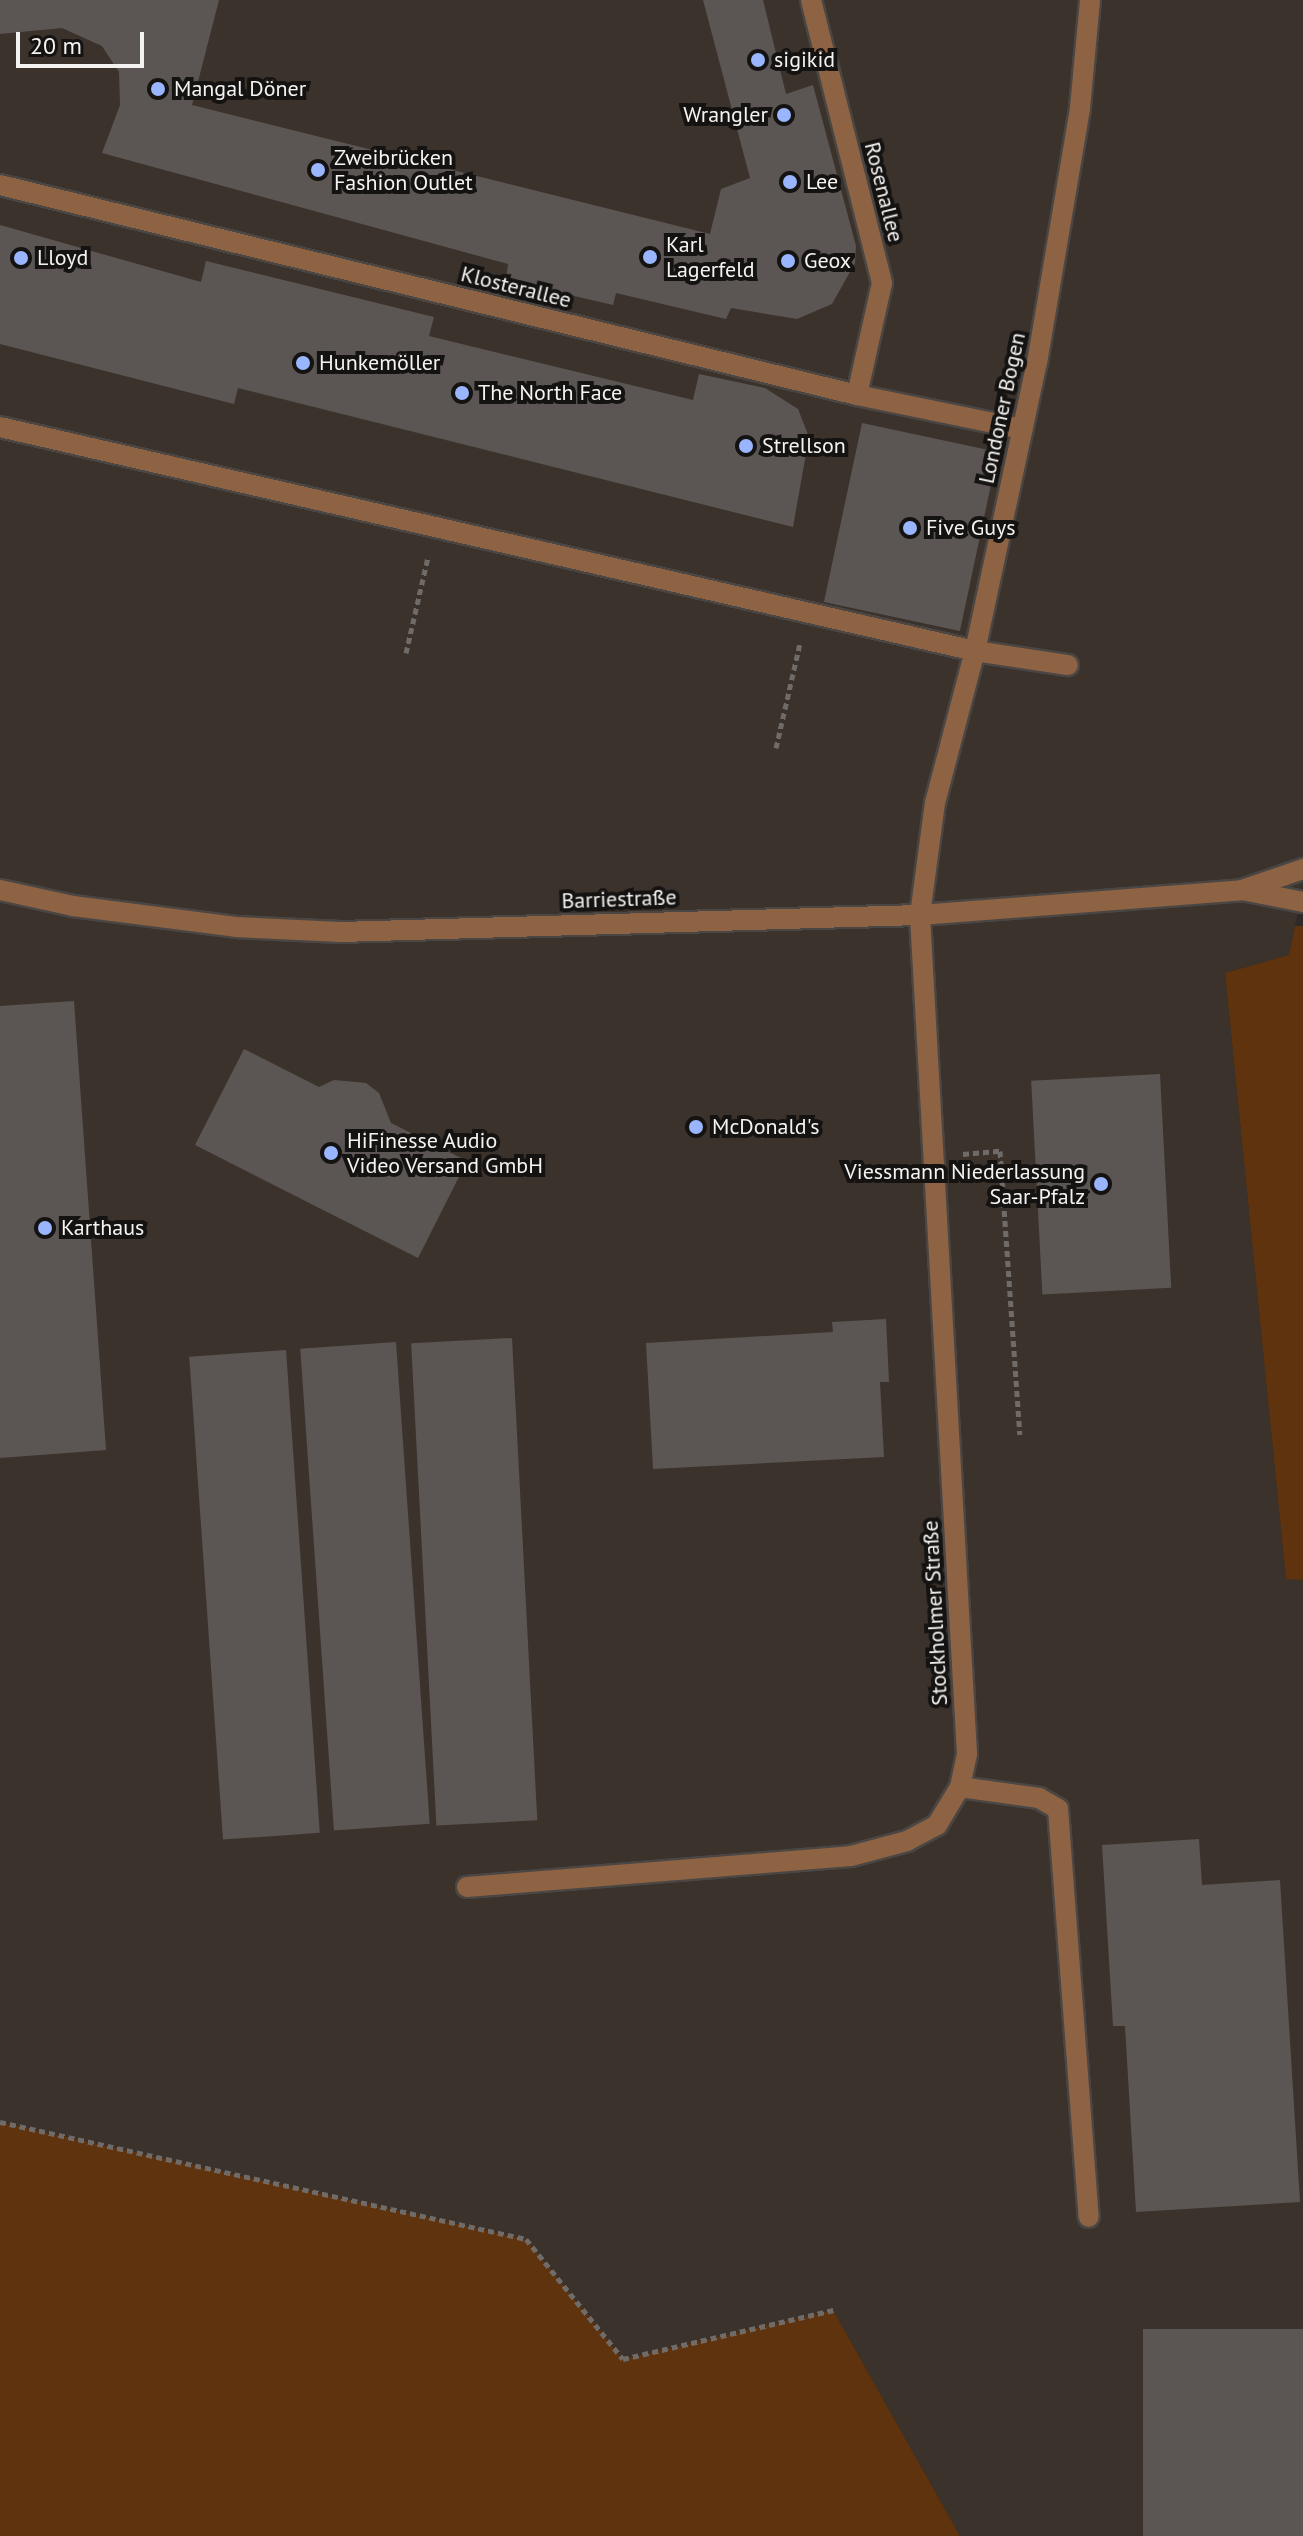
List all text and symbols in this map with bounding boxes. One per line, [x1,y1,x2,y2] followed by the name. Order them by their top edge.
[20,16,148,66] scale bar
[30,30,82,61] text: 20 m
[774,47,835,73] place label: sigikid
[749,51,767,69] marker: sigikid
[174,76,306,102] place label: Mangal Döner
[149,80,167,98] marker: Mangal Döner
[683,102,768,128] place label: Wrangler
[775,106,793,124] marker: Wrangler
[859,139,909,245] street label: Rosenallee
[334,144,473,196] place label: Zweibrücken Fashion Outlet
[309,161,327,179] marker: Zweibrücken Fashion Outlet
[806,169,838,195] place label: Lee
[781,173,799,191] marker: Lee
[666,231,755,282] place label: Karl Lagerfeld
[37,245,88,271] place label: Lloyd
[641,248,659,266] marker: Karl Lagerfeld
[804,248,851,274] place label: Geox
[12,249,30,267] marker: Lloyd
[779,252,797,270] marker: Geox
[458,261,574,313] street label: Klosterallee
[973,330,1031,486] street label: Londoner Bogen
[319,350,440,376] place label: Hunkemöller
[294,354,312,372] marker: Hunkemöller
[478,380,622,406] place label: The North Face
[453,384,471,402] marker: The North Face
[762,433,846,459] place label: Strellson
[737,437,755,455] marker: Strellson
[926,515,1016,541] place label: Five Guys
[901,519,919,537] marker: Five Guys
[561,884,677,914] street label: Barriestraße
[712,1114,819,1140] place label: McDonald's
[687,1118,705,1136] marker: McDonald's
[347,1127,544,1178] place label: HiFinesse Audio Video Versand GmbH
[322,1144,340,1162] marker: HiFinesse Audio Video Versand GmbH
[844,1158,1085,1210] place label: Viessmann Niederlassung Saar-Pfalz
[1092,1175,1110,1193] marker: Viessmann Niederlassung Saar-Pfalz
[61,1215,144,1241] place label: Karthaus
[36,1219,54,1237] marker: Karthaus
[917,1520,953,1706] street label: Stockholmer Straße

